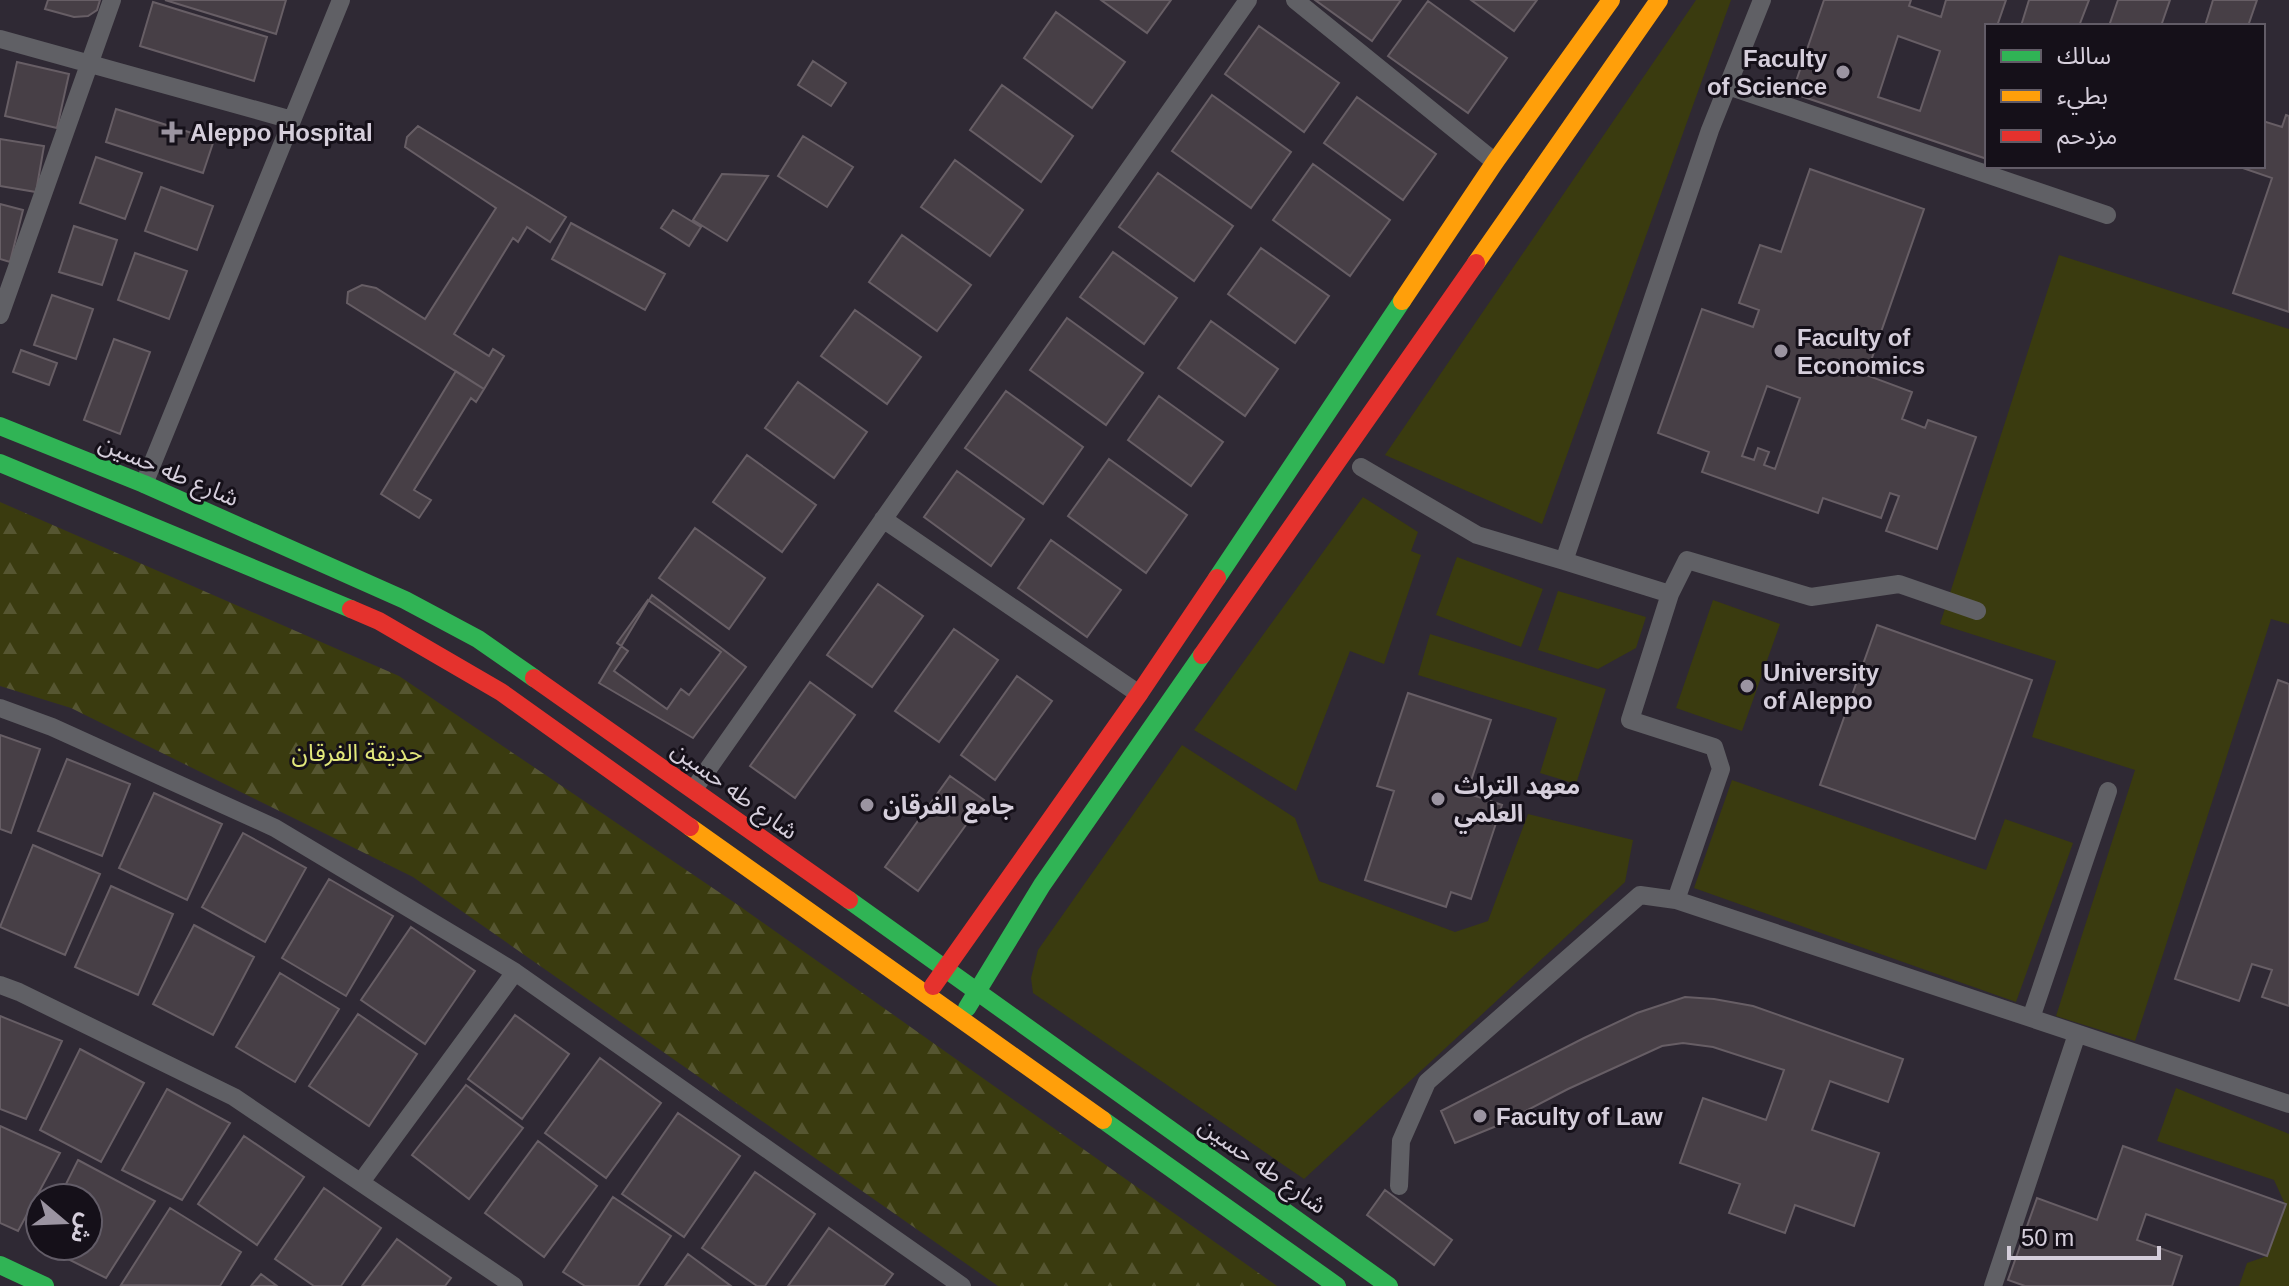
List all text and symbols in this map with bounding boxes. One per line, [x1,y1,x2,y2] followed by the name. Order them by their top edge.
[1985,24,2265,168] legend
[2057,42,2111,69] text: سالك
[1707,45,1828,100] place label: Faculty of Science
[1834,63,1852,81] marker: Faculty of Science
[2057,82,2108,115] text: بطيء
[190,119,373,146] place label: Aleppo Hospital
[161,121,183,143] marker: Aleppo Hospital
[2057,122,2117,153] text: مزدحم
[1797,324,1925,379] place label: Faculty of Economics
[1772,342,1790,360] marker: Faculty of Economics
[94,428,243,515] street label: شارع طه حسين
[1763,659,1880,714] place label: University of Aleppo
[1738,677,1756,695] marker: University of Aleppo
[664,735,803,848] street label: شارع طه حسين
[291,739,423,767] park label: حديقة الفرقان
[1454,772,1580,833] place label: معهد التراث العلمي
[1429,790,1447,808] marker: معهد التراث العلمي
[883,792,1014,824] place label: جامع الفرقان
[858,796,876,814] marker: جامع الفرقان
[1496,1103,1663,1130] place label: Faculty of Law
[1471,1107,1489,1125] marker: Faculty of Law
[1192,1111,1332,1222] street label: شارع طه حسين
[24,1182,104,1262] north arrow
[66,1210,99,1247] text: ش
[2009,1210,2159,1260] scale bar
[2021,1224,2074,1251] text: 50 m

